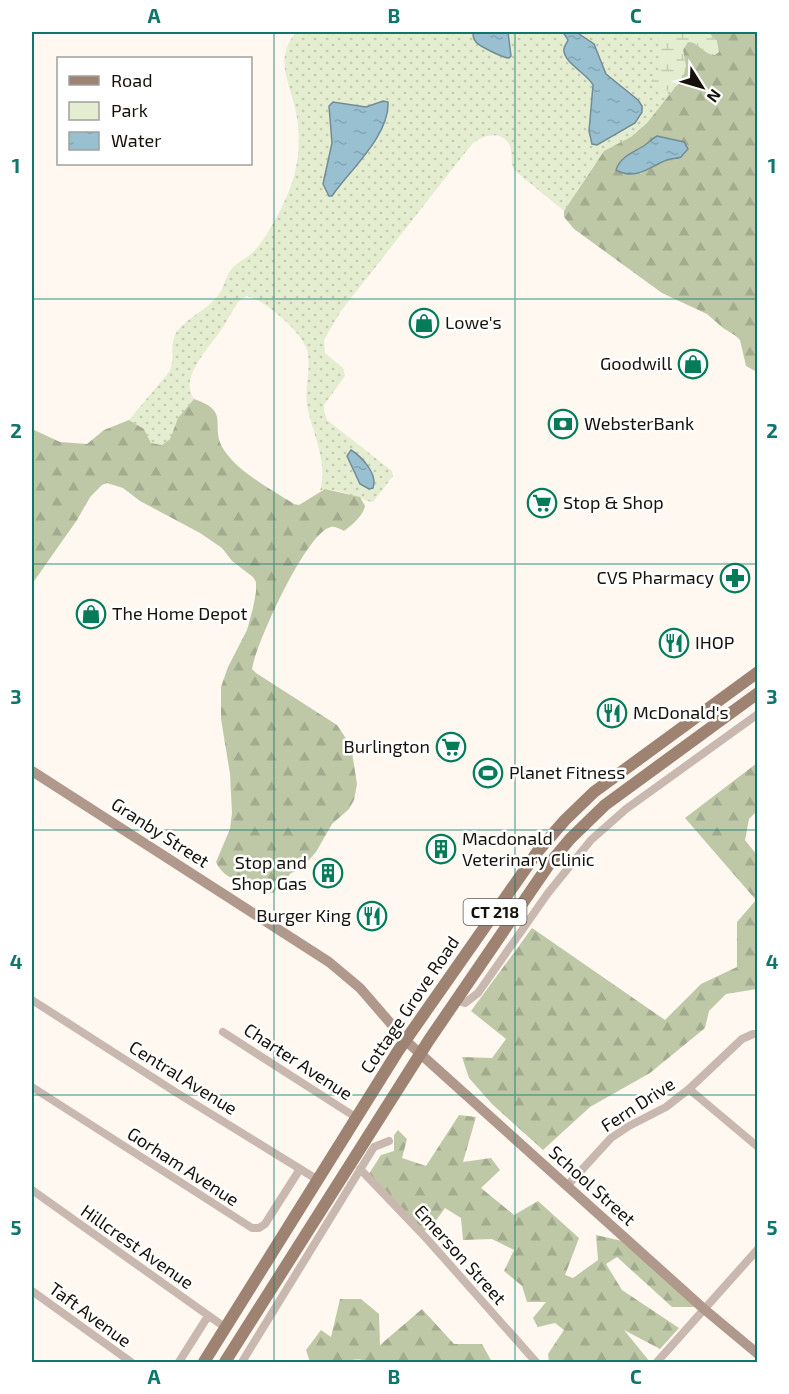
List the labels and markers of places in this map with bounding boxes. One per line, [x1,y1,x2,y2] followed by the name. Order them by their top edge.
[408,307,440,339] shop icon: Lowe's
[445,311,502,333] place label: Lowe's
[677,348,709,380] shop icon: Goodwill
[600,352,673,374] place label: Goodwill
[547,408,579,440] bank icon: WebsterBank
[584,412,694,434] place label: WebsterBank
[526,487,558,519] supermarket icon: Stop & Shop
[563,491,664,513] place label: Stop & Shop
[719,562,751,594] pharmacy icon: CVS Pharmacy
[597,566,714,588] place label: CVS Pharmacy
[75,598,107,630] shop icon: The Home Depot
[112,602,248,624] place label: The Home Depot
[658,627,690,659] restaurant icon: IHOP
[695,631,734,653] place label: IHOP
[596,697,628,729] restaurant icon: McDonald's
[633,701,729,723] place label: McDonald's
[435,731,467,763] supermarket icon: Burlington
[344,735,430,757] place label: Burlington
[472,757,504,789] sports icon: Planet Fitness
[509,761,625,783] place label: Planet Fitness
[462,827,595,870] place label: Macdonald Veterinary Clinic
[425,833,457,865] building icon: Macdonald Veterinary Clinic
[231,851,307,894] place label: Stop and Shop Gas
[312,857,344,889] building icon: Stop and Shop Gas
[356,900,388,932] restaurant icon: Burger King
[256,904,351,926] place label: Burger King

